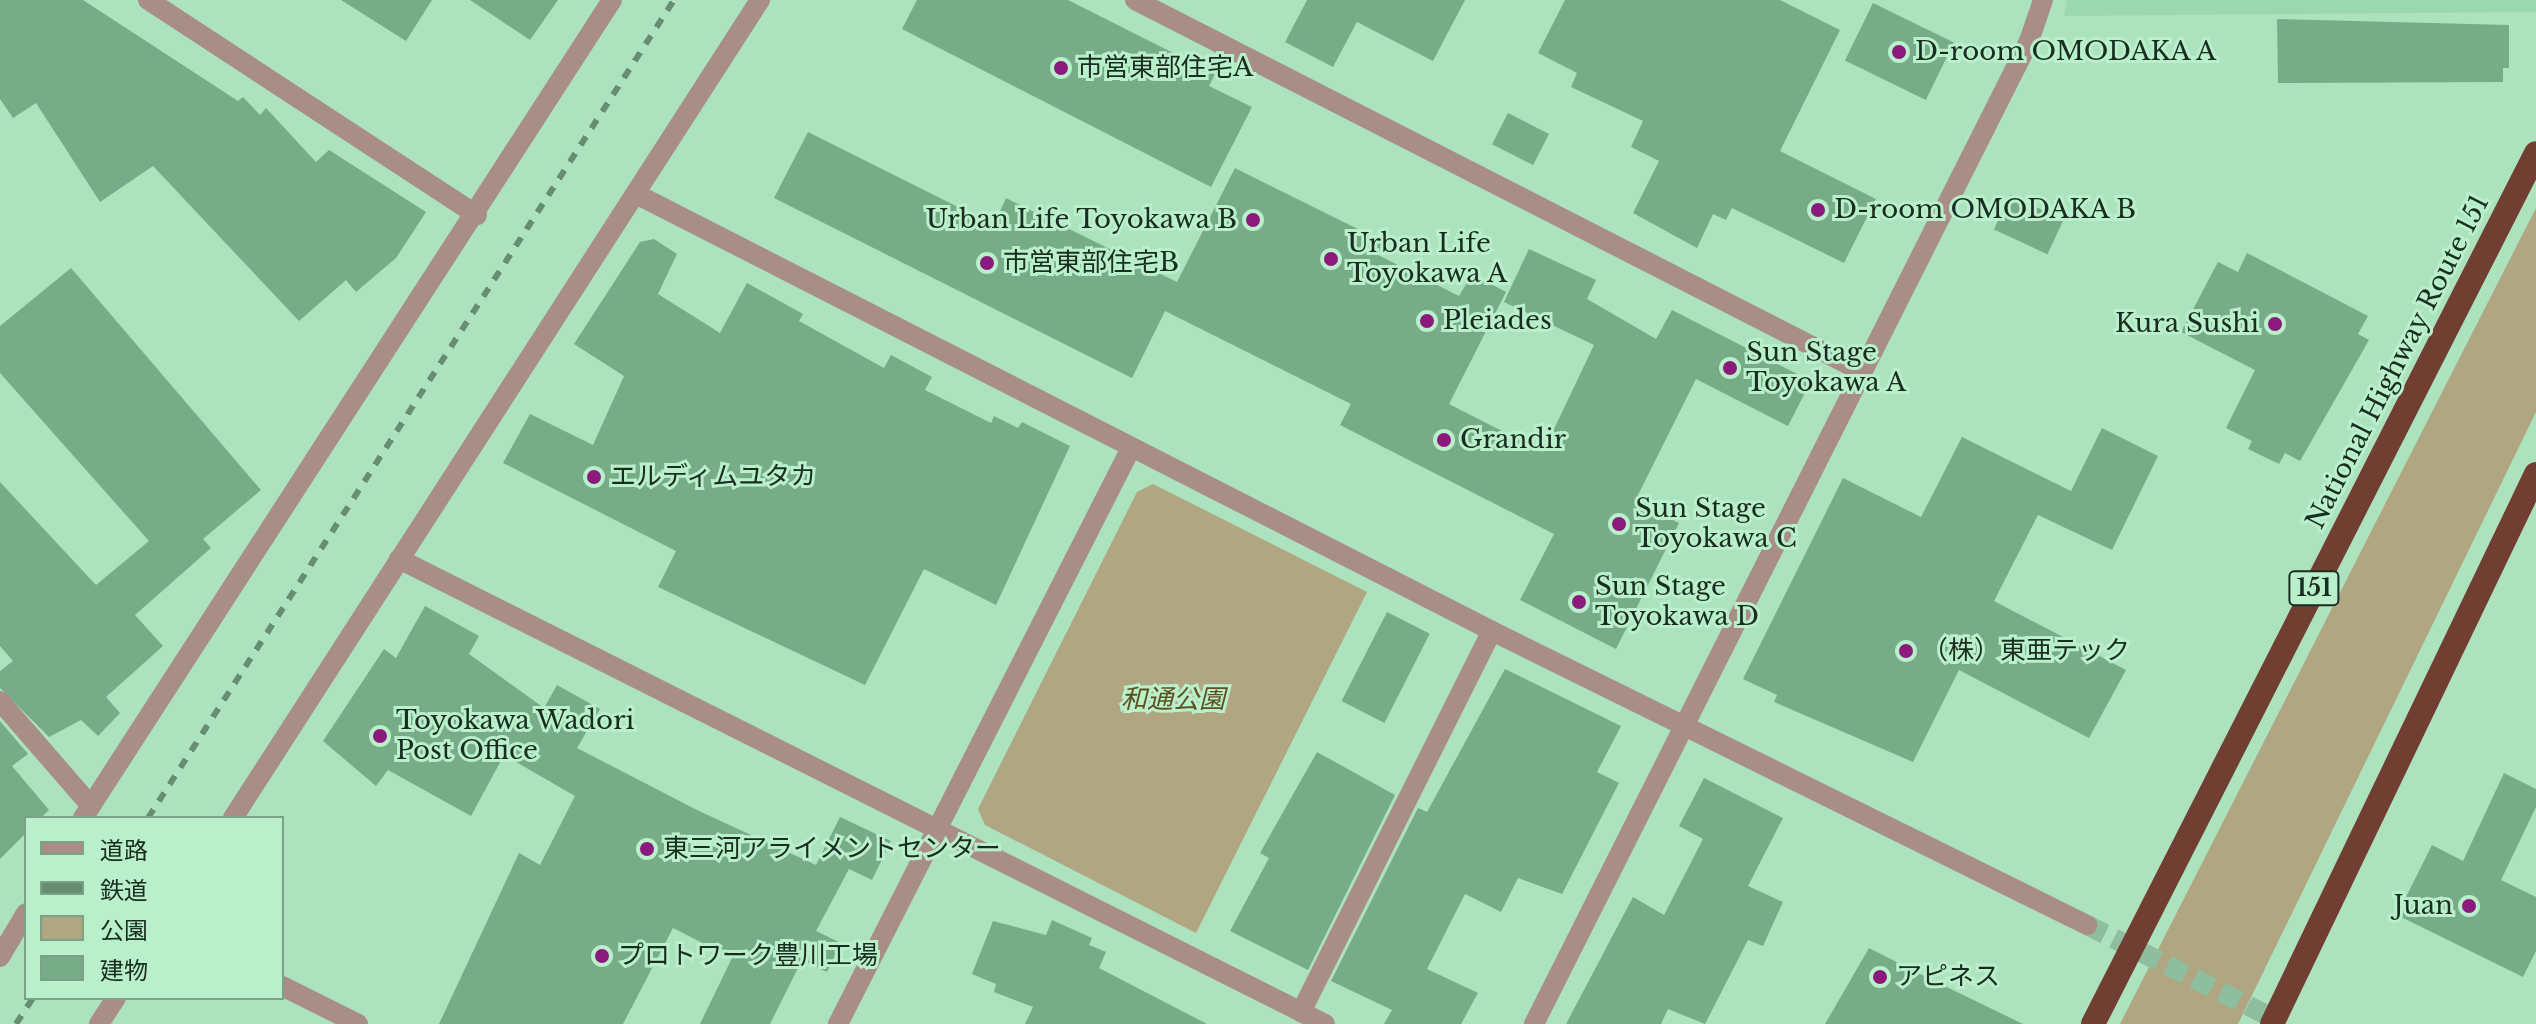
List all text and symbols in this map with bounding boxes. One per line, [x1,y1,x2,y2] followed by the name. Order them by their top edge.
[1915,36,2218,68] place label: D-room OMODAKA A
[1890,43,1908,61] marker: D-room OMODAKA A
[1077,52,1253,84] place label: 市営東部住宅A
[1052,59,1070,77] marker: 市営東部住宅A
[2300,189,2496,535] street label: National Highway Route 151
[1834,194,2137,226] place label: D-room OMODAKA B
[1809,201,1827,219] marker: D-room OMODAKA B
[925,204,1237,236] place label: Urban Life Toyokawa B
[1244,211,1262,229] marker: Urban Life Toyokawa B
[1347,228,1508,290] place label: Urban Life Toyokawa A
[1003,247,1179,279] place label: 市営東部住宅B
[1322,250,1340,268] marker: Urban Life Toyokawa A
[978,254,996,272] marker: 市営東部住宅B
[1443,305,1552,337] place label: Pleiades
[2115,308,2259,340] place label: Kura Sushi
[1418,312,1436,330] marker: Pleiades
[2266,315,2284,333] marker: Kura Sushi
[1746,337,1907,398] place label: Sun Stage Toyokawa A
[1721,359,1739,377] marker: Sun Stage Toyokawa A
[1460,424,1566,456] place label: Grandir
[1435,431,1453,449] marker: Grandir
[610,461,818,493] place label: エルディムユタカ
[585,468,603,486] marker: エルディムユタカ
[1635,493,1797,554] place label: Sun Stage Toyokawa C
[1610,515,1628,533] marker: Sun Stage Toyokawa C
[2288,568,2340,608] road number: 151
[1595,571,1759,632] place label: Sun Stage Toyokawa D
[1570,593,1588,611] marker: Sun Stage Toyokawa D
[1922,635,2130,667] place label: （株）東亜テック
[1897,642,1915,660] marker: （株）東亜テック
[1121,684,1225,716] park label: 和通公園
[396,705,636,766] place label: Toyokawa Wadori Post Office
[371,727,389,745] marker: Toyokawa Wadori Post Office
[24,816,284,1000] legend
[663,833,1001,865] place label: 東三河アライメントセンター
[100,836,148,865] text: 道路
[638,840,656,858] marker: 東三河アライメントセンター
[100,876,148,905] text: 鉄道
[2394,890,2453,922] place label: Juan
[2460,897,2478,915] marker: Juan
[100,916,148,945] text: 公園
[618,940,878,972] place label: プロトワーク豊川工場
[593,947,611,965] marker: プロトワーク豊川工場
[100,956,148,985] text: 建物
[1896,961,2000,993] place label: アピネス
[1871,968,1889,986] marker: アピネス

